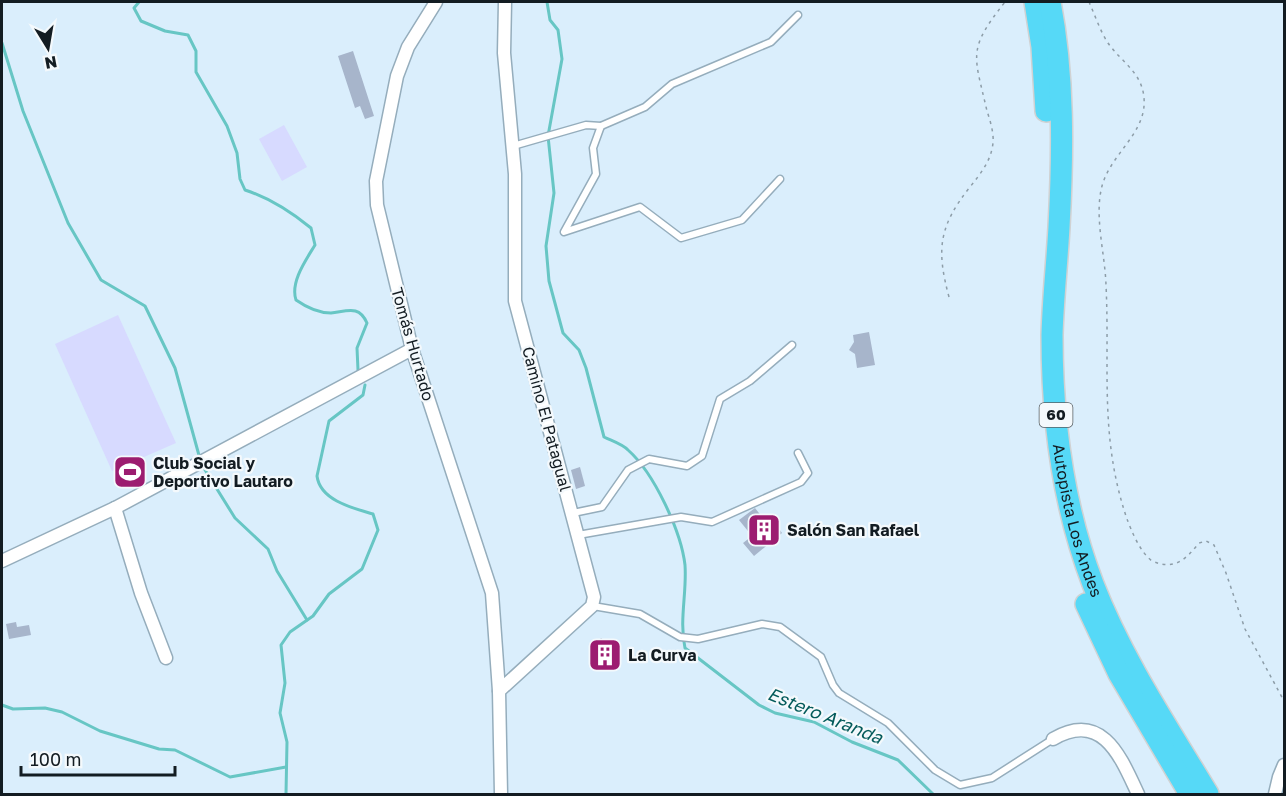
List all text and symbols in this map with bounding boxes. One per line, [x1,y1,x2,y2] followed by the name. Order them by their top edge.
[18,18,78,78] north arrow
[43,52,59,74] text: N
[387,285,439,403] street label: Tomás Hurtado
[518,344,576,494] street label: Camino El Patagual
[1040,403,1072,427] road number: 60
[1049,443,1107,600] street label: Autopista Los Andes
[153,453,293,491] place label: Club Social y Deportivo Lautaro
[112,454,148,490] sports icon: Club Social y Deportivo Lautaro
[746,512,782,548] building icon: Salón San Rafael
[787,520,920,540] place label: Salón San Rafael
[587,637,623,673] building icon: La Curva
[628,645,696,665] place label: La Curva
[765,682,887,748] water label: Estero Aranda
[21,739,176,777] scale bar
[30,748,81,770] text: 100 m

